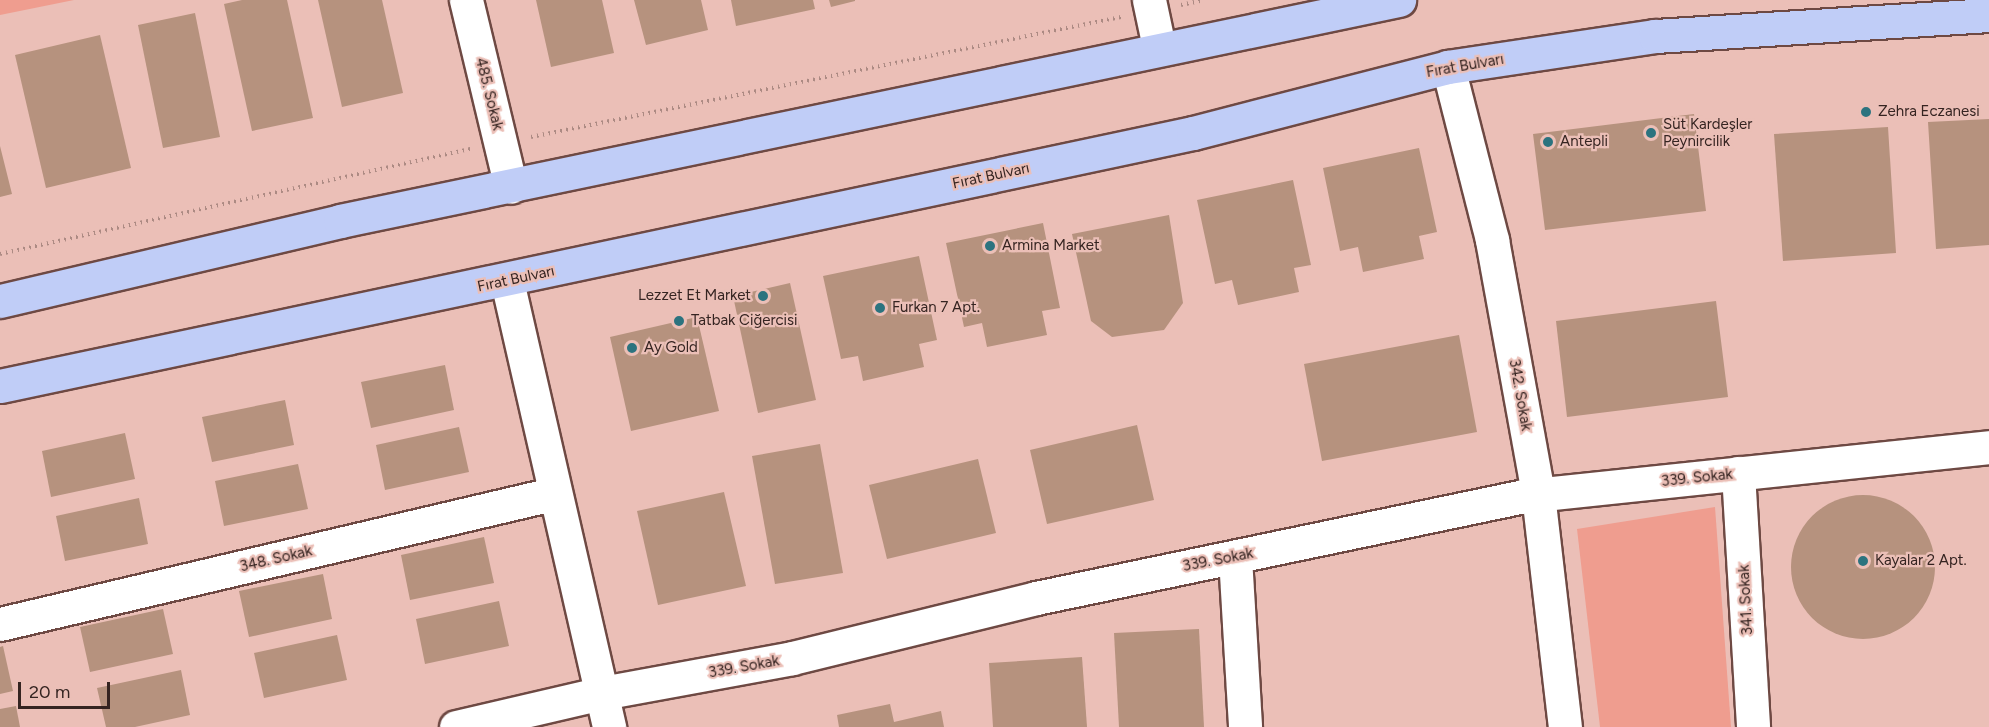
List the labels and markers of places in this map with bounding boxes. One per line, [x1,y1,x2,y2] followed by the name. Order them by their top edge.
[1878,103,1980,121] place label: Zehra Eczanesi
[1859,105,1873,119] marker: Zehra Eczanesi
[1663,115,1752,150] place label: Süt Kardeşler Peynircilik
[1644,126,1658,140] marker: Süt Kardeşler Peynircilik
[1560,133,1608,151] place label: Antepli
[1541,135,1555,149] marker: Antepli
[1002,237,1100,255] place label: Armina Market
[983,239,997,253] marker: Armina Market
[638,287,751,305] place label: Lezzet Et Market
[756,289,770,303] marker: Lezzet Et Market
[892,299,980,317] place label: Furkan 7 Apt.
[873,301,887,315] marker: Furkan 7 Apt.
[691,312,798,330] place label: Tatbak Ciğercisi
[672,314,686,328] marker: Tatbak Ciğercisi
[644,339,698,357] place label: Ay Gold
[625,341,639,355] marker: Ay Gold
[1875,552,1967,570] place label: Kayalar 2 Apt.
[1856,554,1870,568] marker: Kayalar 2 Apt.

